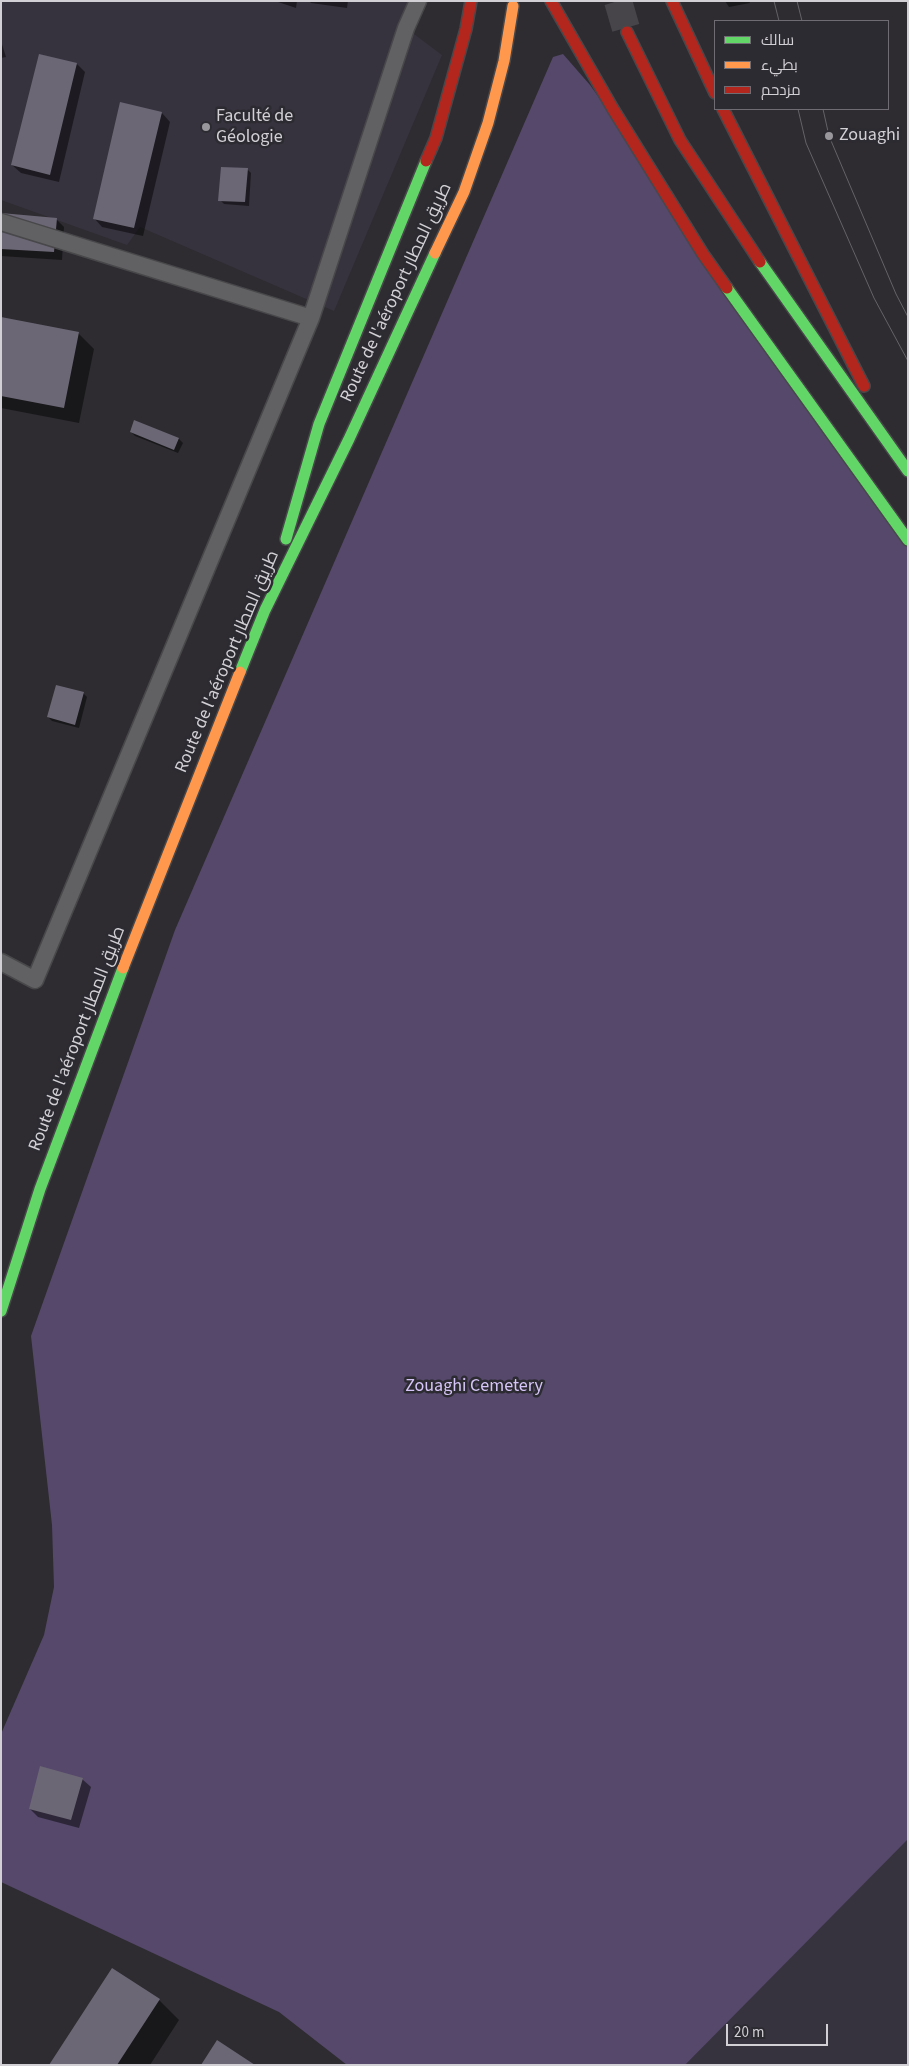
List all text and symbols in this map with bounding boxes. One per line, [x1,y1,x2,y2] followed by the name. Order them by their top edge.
[714,20,889,110] legend
[761,30,794,51] text: سالك
[761,55,798,76] text: بطيء
[761,80,801,101] text: مزدحم
[216,106,293,148] place label: Faculté de Géologie
[200,121,212,133] marker: Faculté de Géologie
[839,125,900,147] place label: Zouaghi
[823,130,835,142] marker: Zouaghi
[337,180,457,406] street label: Route de l'aéroport طريق المطار
[171,548,285,776] street label: Route de l'aéroport طريق المطار
[25,923,131,1155] street label: Route de l'aéroport طريق المطار
[405,1376,543,1398] park label: Zouaghi Cemetery
[729,2014,832,2046] scale bar
[734,2022,764,2043] text: 20 m

